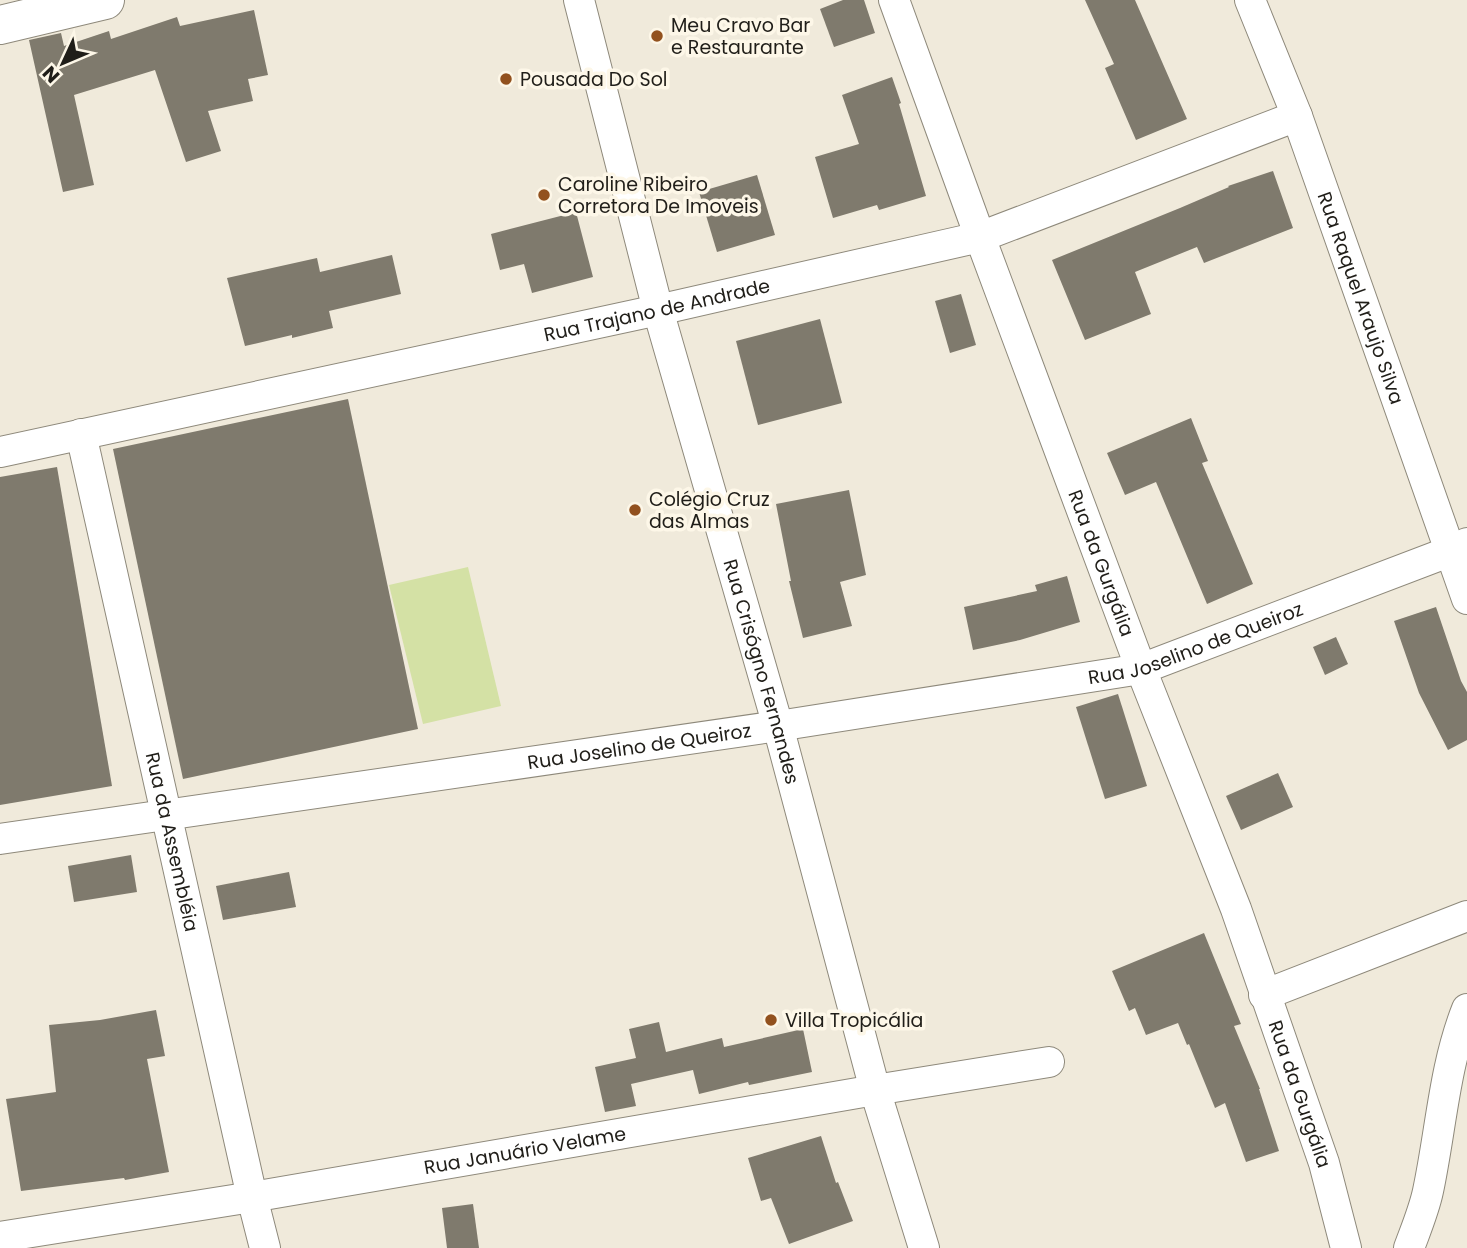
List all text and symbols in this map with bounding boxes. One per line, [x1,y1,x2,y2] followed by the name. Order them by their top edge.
[671,12,810,61] place label: Meu Cravo Bar e Restaurante
[28,28,98,98] north arrow
[649,28,665,44] marker: Meu Cravo Bar e Restaurante
[36,60,66,89] text: N
[520,66,668,93] place label: Pousada Do Sol
[498,71,514,87] marker: Pousada Do Sol
[558,171,759,220] place label: Caroline Ribeiro Corretora De Imoveis
[536,187,552,203] marker: Caroline Ribeiro Corretora De Imoveis
[1311,188,1411,408] street label: Rua Raquel Araujo Silva
[541,272,773,348] street label: Rua Trajano de Andrade
[649,486,770,535] place label: Colégio Cruz das Almas
[1062,486,1141,640] street label: Rua da Gurgália
[627,502,643,518] marker: Colégio Cruz das Almas
[717,556,806,787] street label: Rua Crisógno Fernandes
[1086,595,1307,691] street label: Rua Joselino de Queiroz
[526,717,753,776] street label: Rua Joselino de Queiroz
[139,749,206,934] street label: Rua da Assembléia
[785,1007,923,1034] place label: Villa Tropicália
[763,1012,779,1028] marker: Villa Tropicália
[1262,1017,1338,1171] street label: Rua da Gurgália
[422,1120,628,1181] street label: Rua Januário Velame

